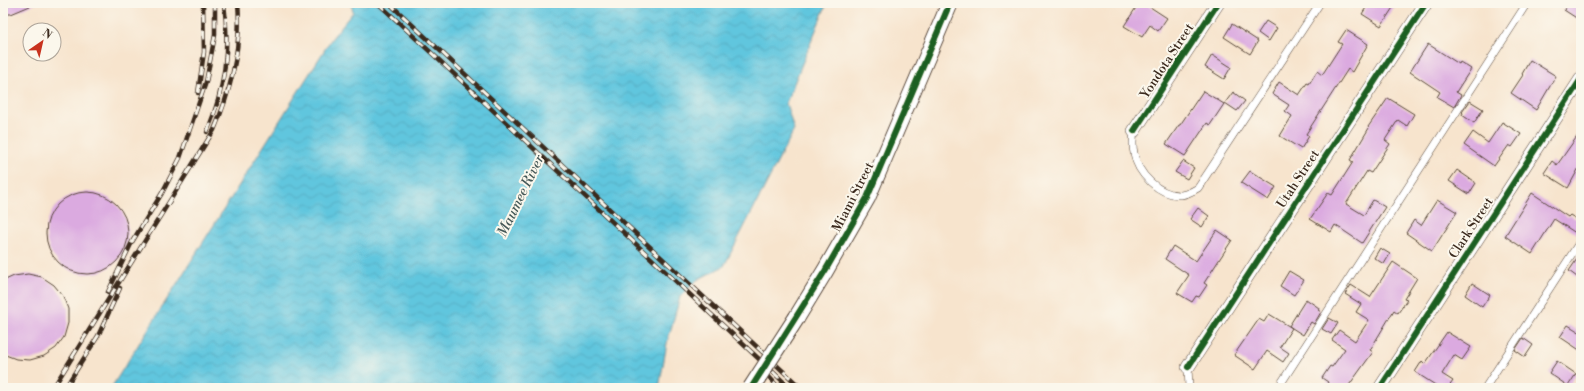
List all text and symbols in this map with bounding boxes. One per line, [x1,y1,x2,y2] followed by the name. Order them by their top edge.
[1136,20,1197,103] street label: Yondota Street
[22,22,62,62] north arrow
[40,26,55,43] text: N
[1273,146,1323,211] street label: Utah Street
[493,151,549,240] water label: Maumee River
[829,159,878,235] street label: Miami Street
[1445,194,1497,262] street label: Clark Street

